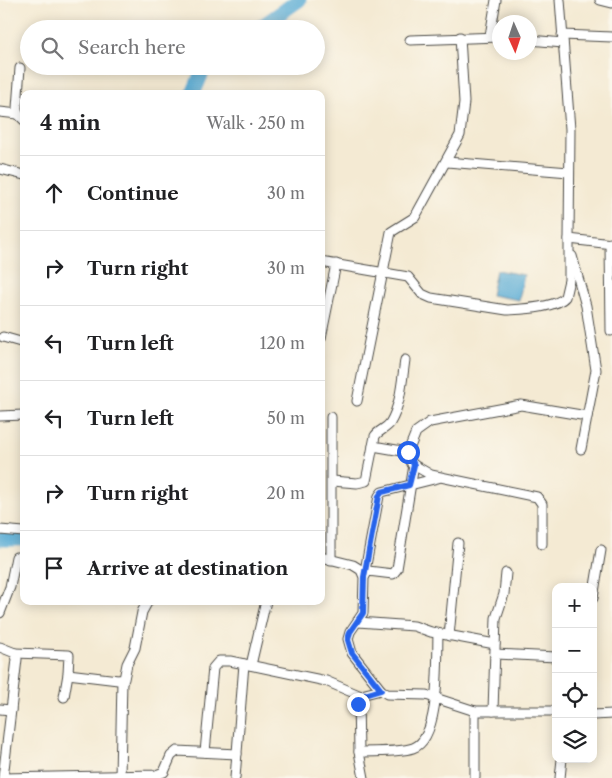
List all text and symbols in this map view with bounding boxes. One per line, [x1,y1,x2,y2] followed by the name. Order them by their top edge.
[492,15,537,60] north arrow
[20,20,325,75] search box
[38,34,66,62] icon: search
[78,36,186,59] text: Search here
[40,110,101,135] text: 4 min
[207,113,305,133] text: Walk · 250 m
[40,179,68,207] icon: ahead
[87,182,179,205] text: Continue
[267,183,305,203] text: 30 m
[40,254,68,282] icon: right
[87,257,188,280] text: Turn right
[267,258,305,278] text: 30 m
[40,329,68,357] icon: left
[87,332,174,355] text: Turn left
[260,333,305,353] text: 120 m
[40,404,68,432] icon: left
[87,407,174,430] text: Turn left
[267,408,305,428] text: 50 m
[397,441,420,464] route start
[40,479,68,507] icon: right
[87,482,188,505] text: Turn right
[266,483,305,503] text: 20 m
[40,554,68,582] icon: arrive
[87,557,288,580] text: Arrive at destination
[552,583,597,763] map controls
[552,583,597,628] button: +
[552,628,597,673] button: −
[552,673,597,718] button: locate
[347,693,370,716] route end
[552,718,597,763] button: layers

